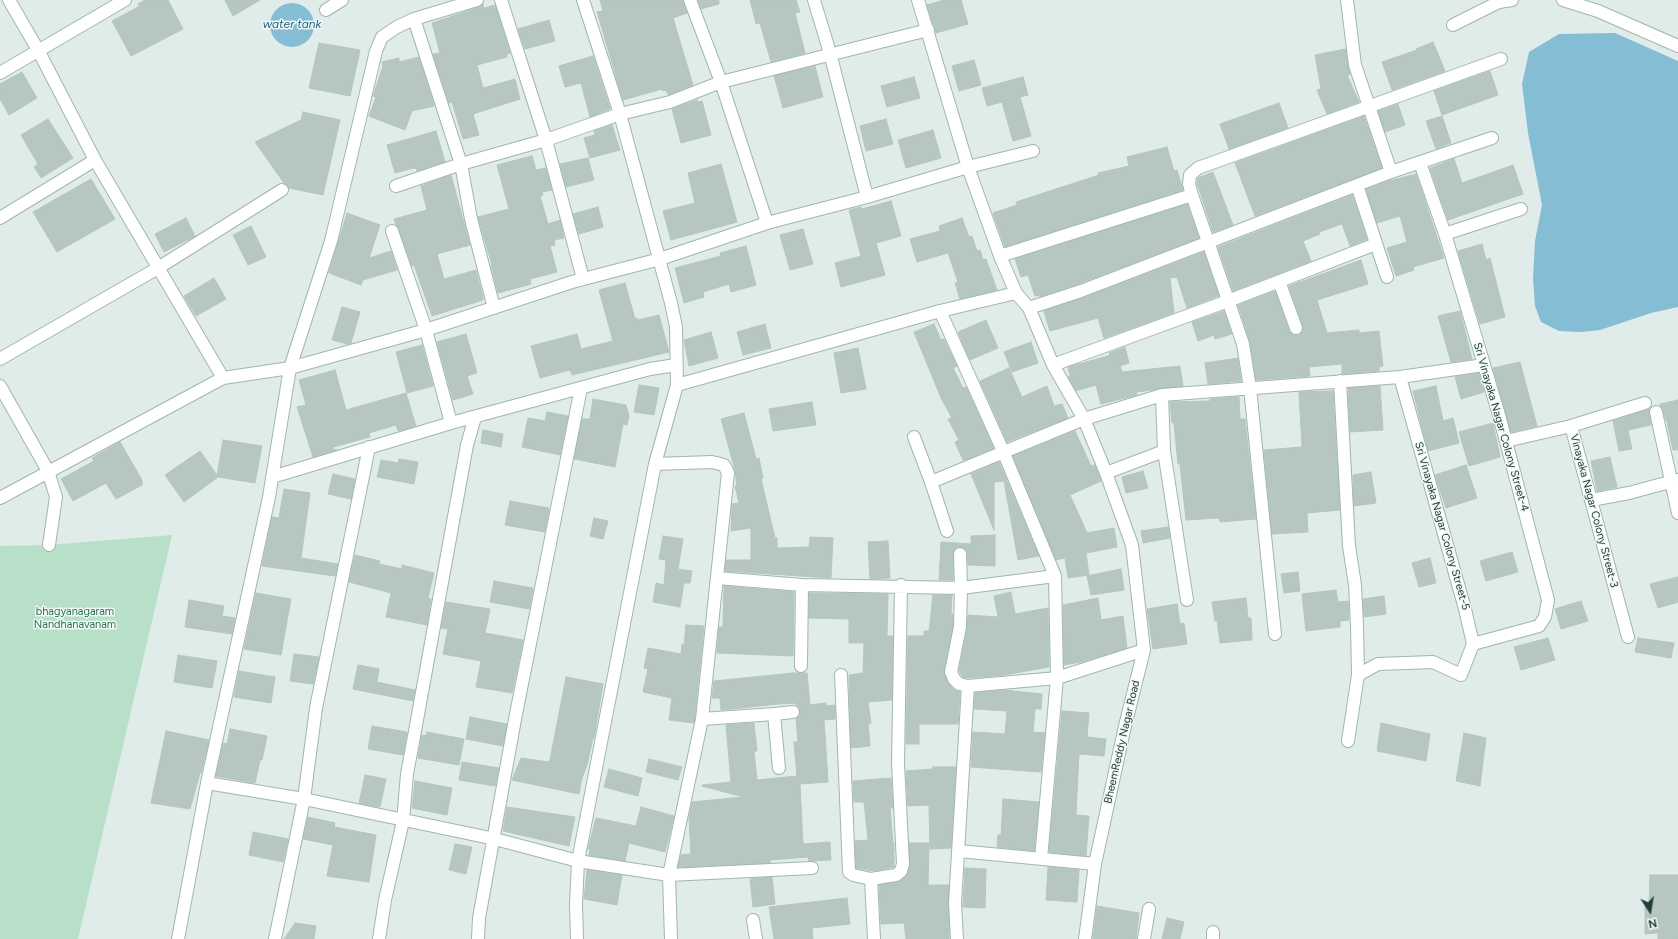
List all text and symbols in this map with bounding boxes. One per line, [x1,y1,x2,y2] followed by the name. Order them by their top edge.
[263,17,321,31] water label: water tank
[1471,341,1531,513] street label: Sri Vinayaka Nagar Colony Street-4
[1567,433,1621,589] street label: Vinayaka Nagar Colony Street-3
[1412,440,1472,612] street label: Sri Vinayaka Nagar Colony Street-5
[34,605,116,631] park label: bhagyanagaram Nandhanavanam
[1101,679,1143,805] street label: BheemReddy Nagar Road
[1630,891,1670,931] north arrow
[1647,916,1658,930] text: N

